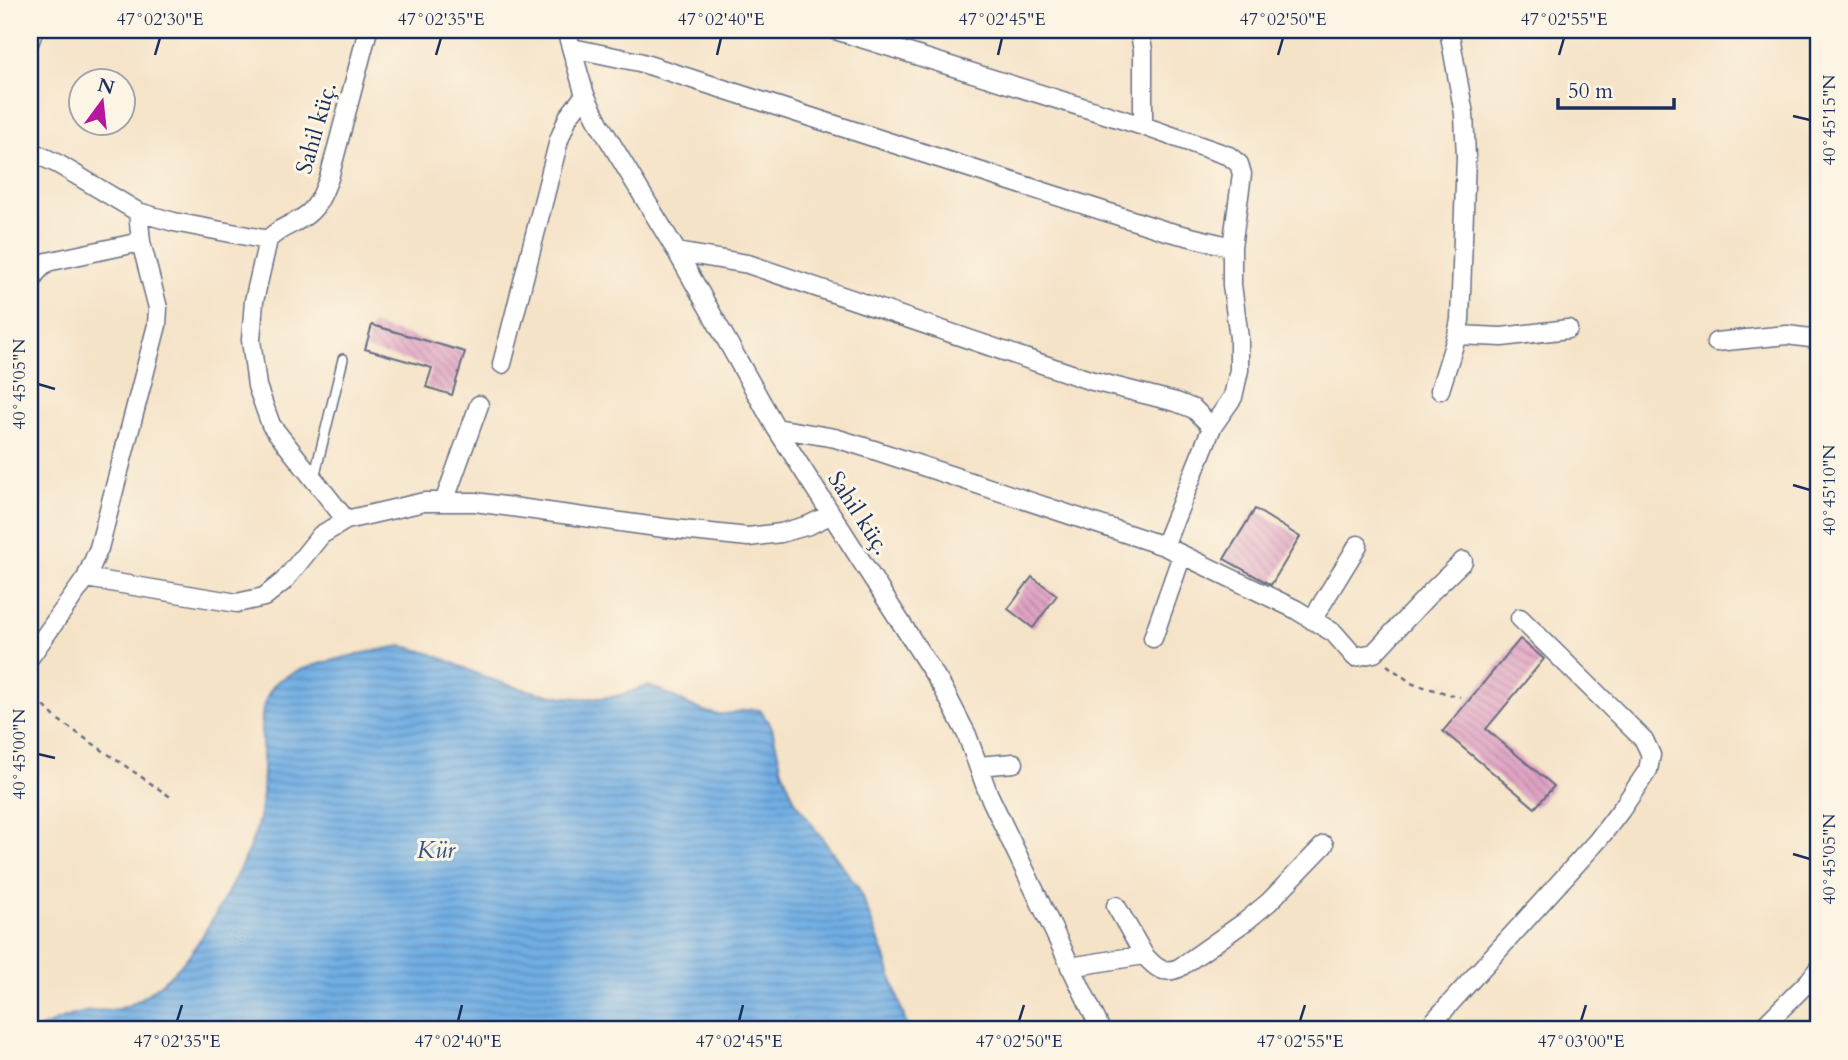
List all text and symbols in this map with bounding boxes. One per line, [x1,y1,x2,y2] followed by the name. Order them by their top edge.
[116,7,204,32] text: 47°02'30"E
[397,7,485,32] text: 47°02'35"E
[677,7,765,32] text: 47°02'40"E
[958,7,1046,32] text: 47°02'45"E
[1239,7,1327,32] text: 47°02'50"E
[1520,7,1608,32] text: 47°02'55"E
[66,66,136,136] north arrow
[1558,66,1673,110] scale bar
[95,72,118,101] text: N
[1817,74,1842,166] text: 40°45'15"N
[1568,77,1613,106] text: 50 m
[288,79,344,177] street label: Sahil küç.
[7,338,32,430] text: 40°45'05"N
[1817,444,1842,536] text: 40°45'10"N
[820,465,898,561] street label: Sahil küç.
[7,708,32,800] text: 40°45'00"N
[1817,813,1842,905] text: 40°45'05"N
[417,834,456,867] water label: Kür
[133,1029,221,1054] text: 47°02'35"E
[414,1029,502,1054] text: 47°02'40"E
[695,1029,783,1054] text: 47°02'45"E
[975,1029,1063,1054] text: 47°02'50"E
[1256,1029,1344,1054] text: 47°02'55"E
[1537,1029,1625,1054] text: 47°03'00"E

